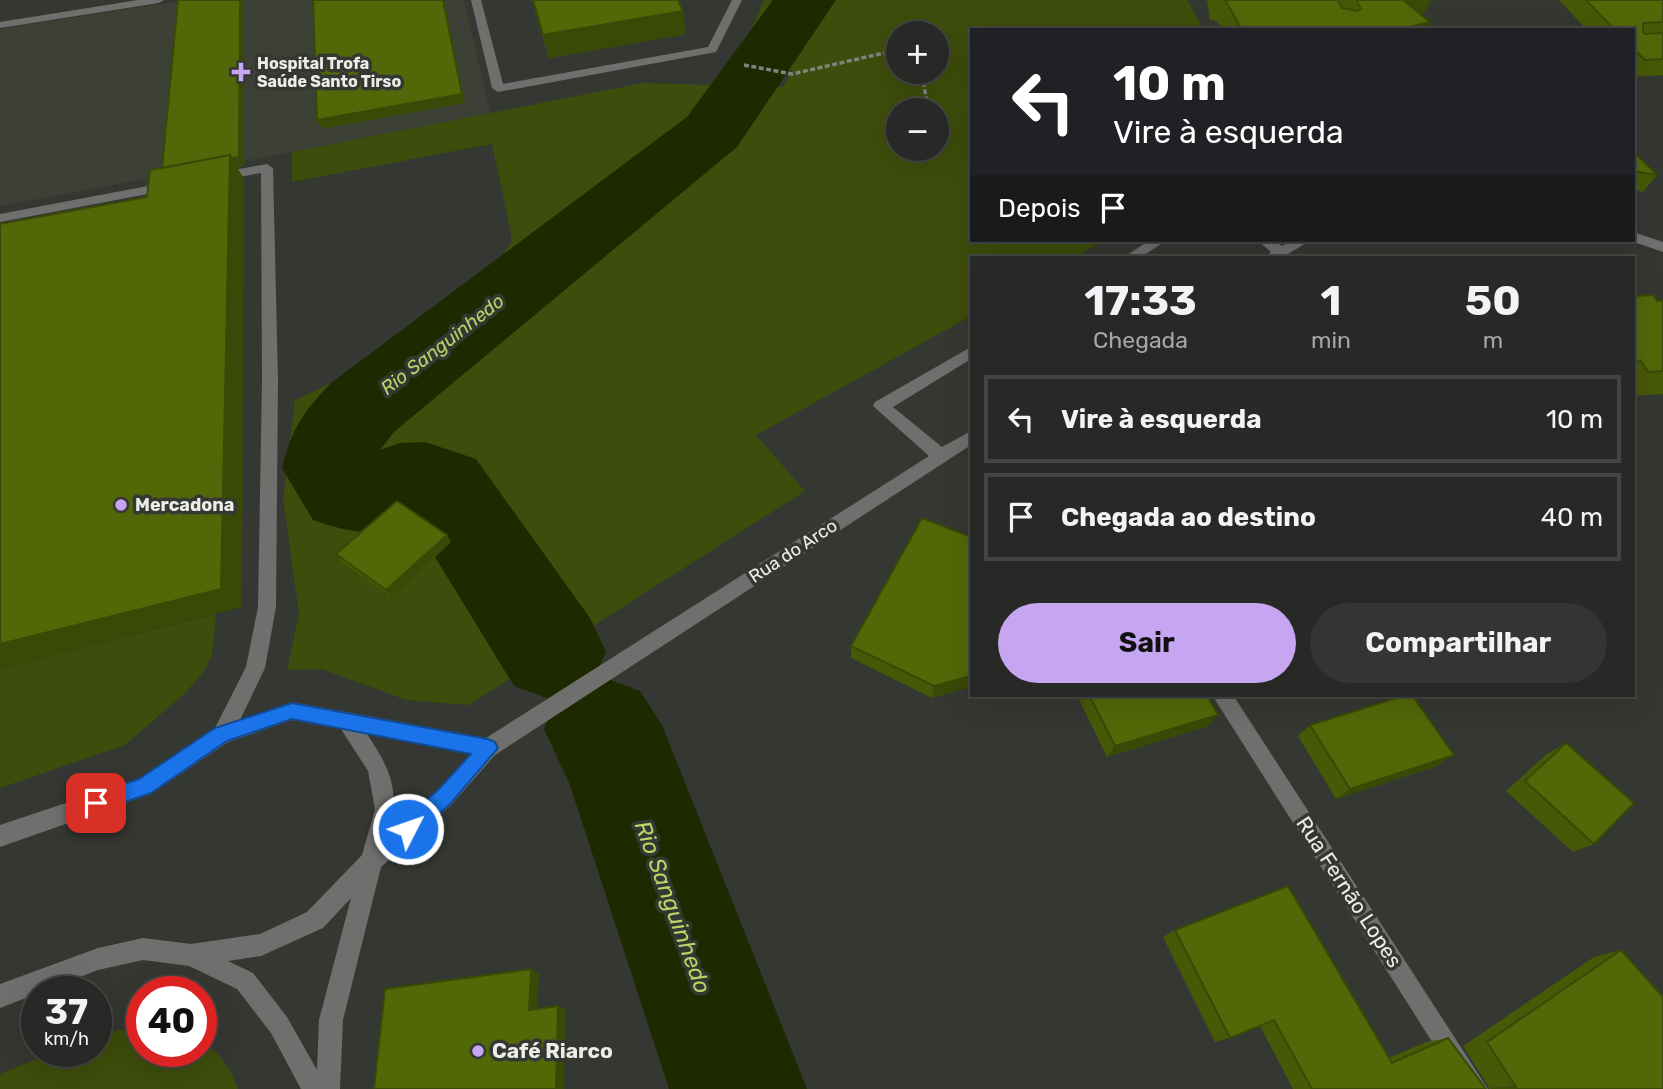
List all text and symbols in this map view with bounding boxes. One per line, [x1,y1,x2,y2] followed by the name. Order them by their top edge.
[886,21,949,161] map controls
[886,21,949,84] button: +
[257,54,401,91] place label: Hospital Trofa Saúde Santo Tirso
[1113,54,1226,112] text: 10 m
[998,56,1089,147] icon: left
[231,62,251,82] marker: Hospital Trofa Saúde Santo Tirso
[886,98,949,161] button: −
[1113,113,1344,151] text: Vire à esquerda
[1094,189,1132,227] icon: arrive
[998,193,1080,224] text: Depois
[1084,276,1197,326] text: 17:33
[1320,276,1341,326] text: 1
[1465,276,1521,326] text: 50
[376,289,509,400] water label: Rio Sanguinhedo
[1093,326,1188,354] text: Chegada
[1311,326,1351,354] text: min
[1483,326,1503,354] text: m
[1002,400,1040,438] icon: left
[1061,404,1262,435] text: Vire à esquerda
[1546,404,1603,435] text: 10 m
[135,494,234,516] place label: Mercadona
[113,497,129,513] marker: Mercadona
[1002,498,1040,536] icon: arrive
[1061,502,1316,533] text: Chegada ao destino
[1541,502,1603,533] text: 40 m
[745,514,841,588] street label: Rua do Arco
[998,603,1296,683] button: Sair
[1310,603,1607,683] button: Compartilhar
[66,773,126,833] pin
[77,784,115,822] icon: arrive
[371,792,445,866] position arrow
[1291,812,1408,972] street label: Rua Fernão Lopes
[629,817,717,997] water label: Rio Sanguinhedo
[126,976,217,1067] speed limit sign: 40
[45,991,88,1033] text: 37
[44,1028,89,1050] text: km/h
[492,1038,613,1063] place label: Café Riarco
[470,1043,486,1059] marker: Café Riarco

